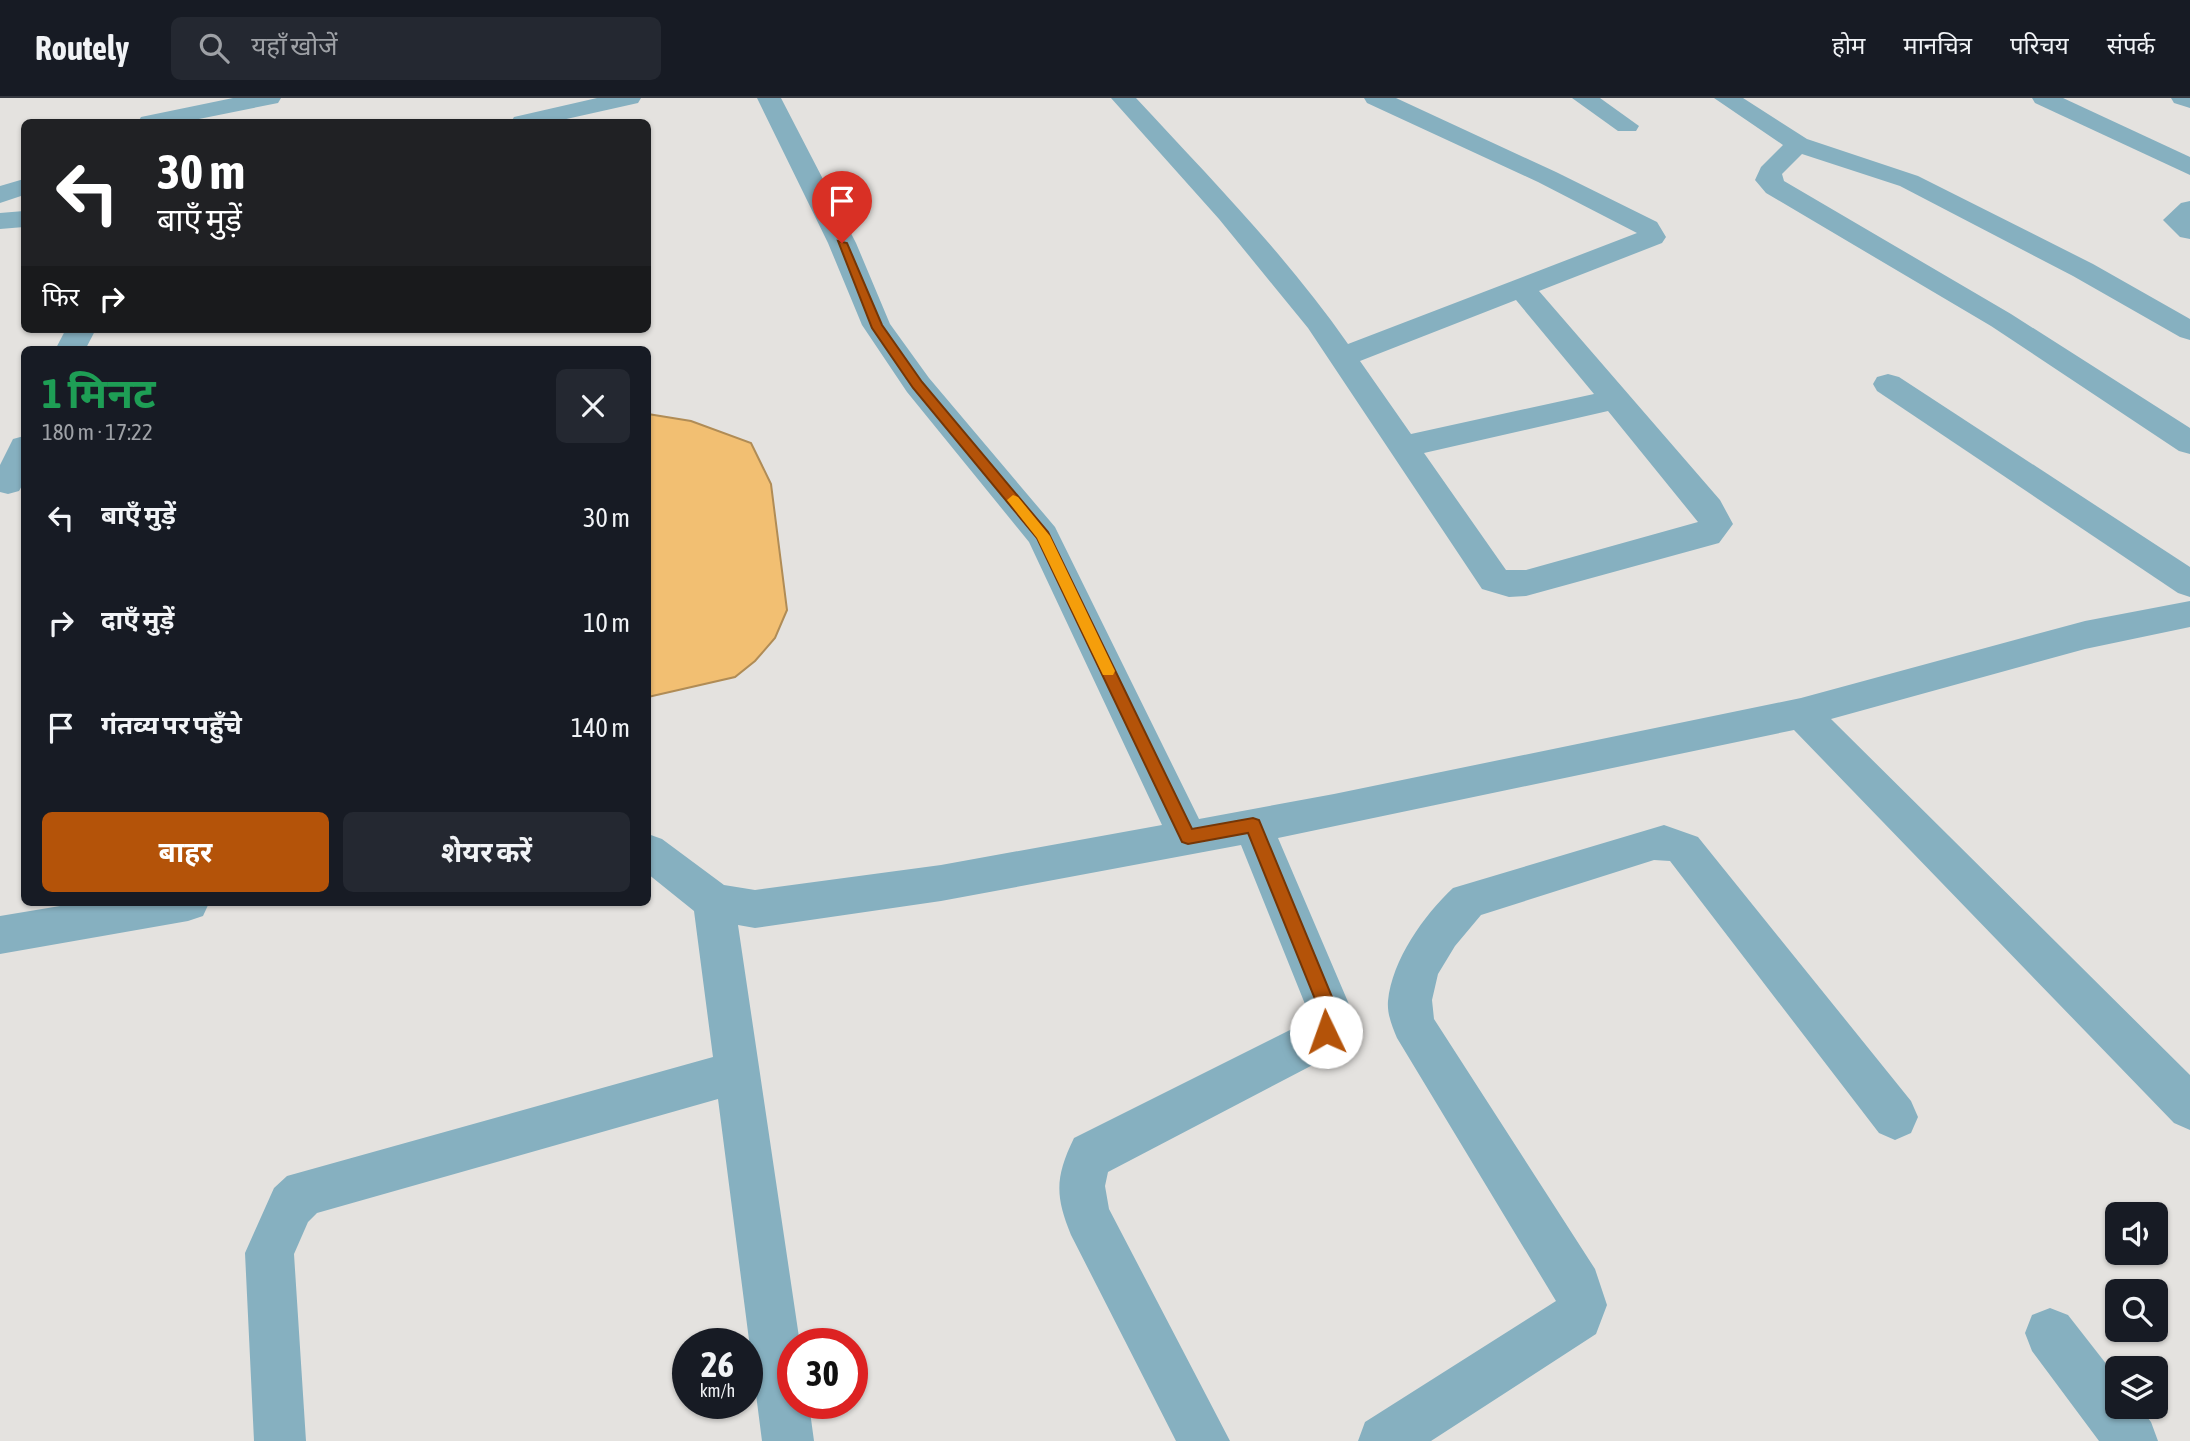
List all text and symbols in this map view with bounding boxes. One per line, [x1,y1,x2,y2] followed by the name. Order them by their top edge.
[171,17,661,80] search box
[35,29,129,67] text: Routely
[195,29,233,67] icon: search
[251,31,338,61] text: यहाँ खोजें
[1832,32,1865,59] text: होम
[1903,32,1972,59] text: मानचित्र
[2010,32,2069,59] text: परिचय
[2107,32,2155,59] text: संपर्क
[157,143,245,199] text: 30 m
[42,147,133,238] icon: left
[812,171,872,243] pin
[823,182,861,220] icon: arrive
[157,201,242,238] text: बाएँ मुड़ें
[93,280,131,318] icon: right
[42,282,79,312] text: फिर
[42,369,156,417] text: 1 मिनट
[556,369,630,443] button: close
[42,419,153,445] text: 180 m · 17:22
[42,499,80,537] icon: left
[101,500,176,530] text: बाएँ मुड़ें
[583,503,630,533] text: 30 m
[42,604,80,642] icon: right
[101,605,174,635] text: दाएँ मुड़ें
[583,608,630,638] text: 10 m
[42,709,80,747] icon: arrive
[101,710,242,740] text: गंतव्य पर पहुँचे
[571,713,630,743] text: 140 m
[42,812,329,892] button: बाहर
[343,812,630,892] button: शेयर करें
[1289,995,1363,1069] position arrow
[2105,1202,2168,1419] map controls
[2105,1202,2168,1265] button: sound
[2105,1279,2168,1342] button: search
[777,1328,868,1419] speed limit sign: 30
[701,1344,734,1384] text: 26
[2105,1356,2168,1419] button: layers
[700,1380,735,1401] text: km/h

